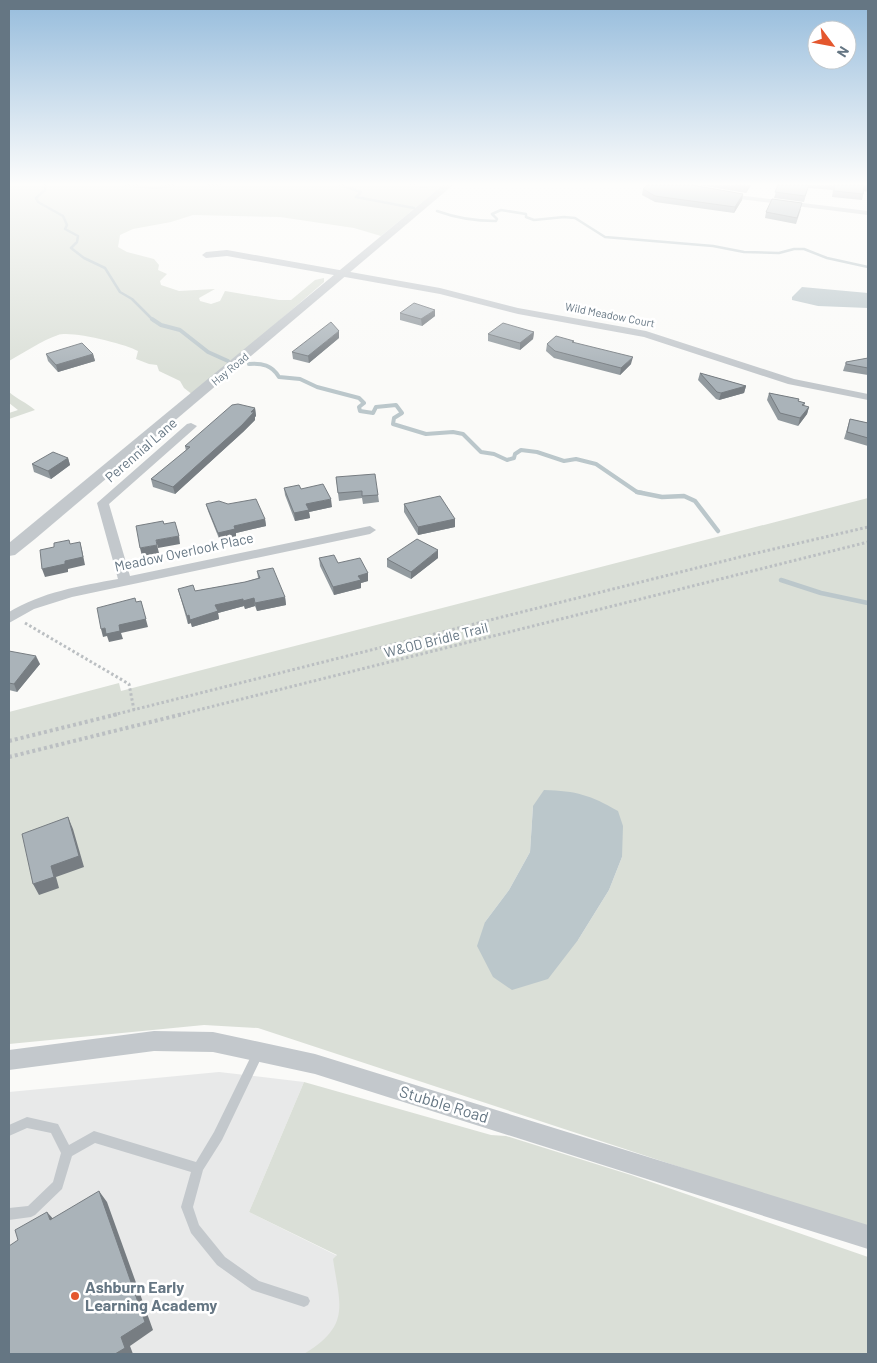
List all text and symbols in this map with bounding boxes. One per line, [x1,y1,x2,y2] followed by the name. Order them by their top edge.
[807,20,857,70] north arrow
[834,44,853,61] text: N
[564,299,656,330] street label: Wild Meadow Court
[209,349,251,388] street label: Hay Road
[101,414,180,486] street label: Perennial Lane
[113,528,255,575] street label: Meadow Overlook Place
[382,618,490,661] street label: W&OD Bridle Trail
[397,1081,491,1126] street label: Stubble Road
[85,1277,217,1314] place label: Ashburn Early Learning Academy
[69,1290,81,1302] marker: Ashburn Early Learning Academy

